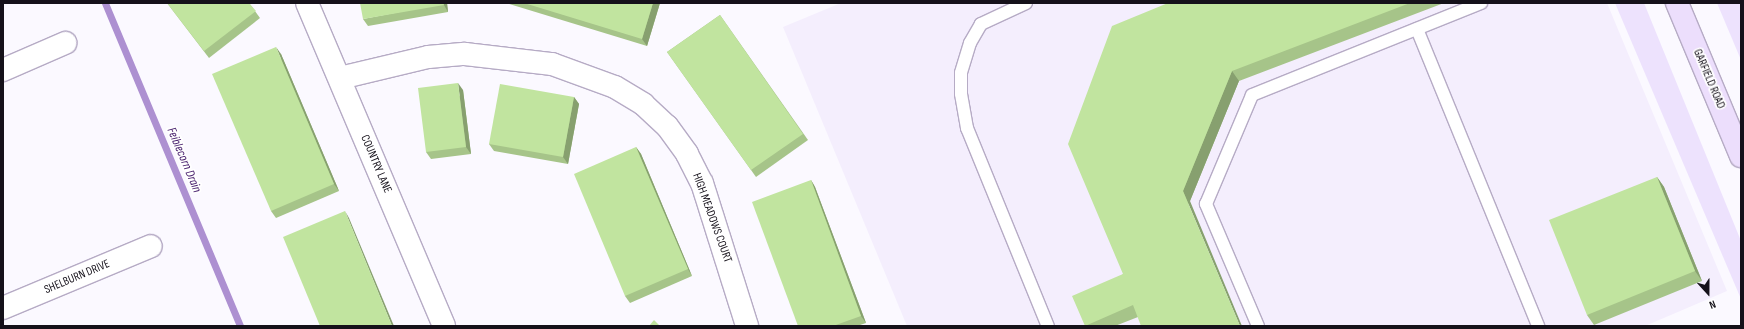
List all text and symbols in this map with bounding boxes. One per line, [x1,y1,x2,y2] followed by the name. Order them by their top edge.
[1690,47,1728,111] street label: GARFIELD ROAD
[163,125,205,195] water label: Feiblecorn Drain
[357,133,395,195] street label: COUNTRY LANE
[689,171,735,265] street label: HIGH MEADOWS COURT
[42,257,112,297] street label: SHELBURN DRIVE
[1688,273,1728,313] north arrow
[1707,298,1718,312] text: N

